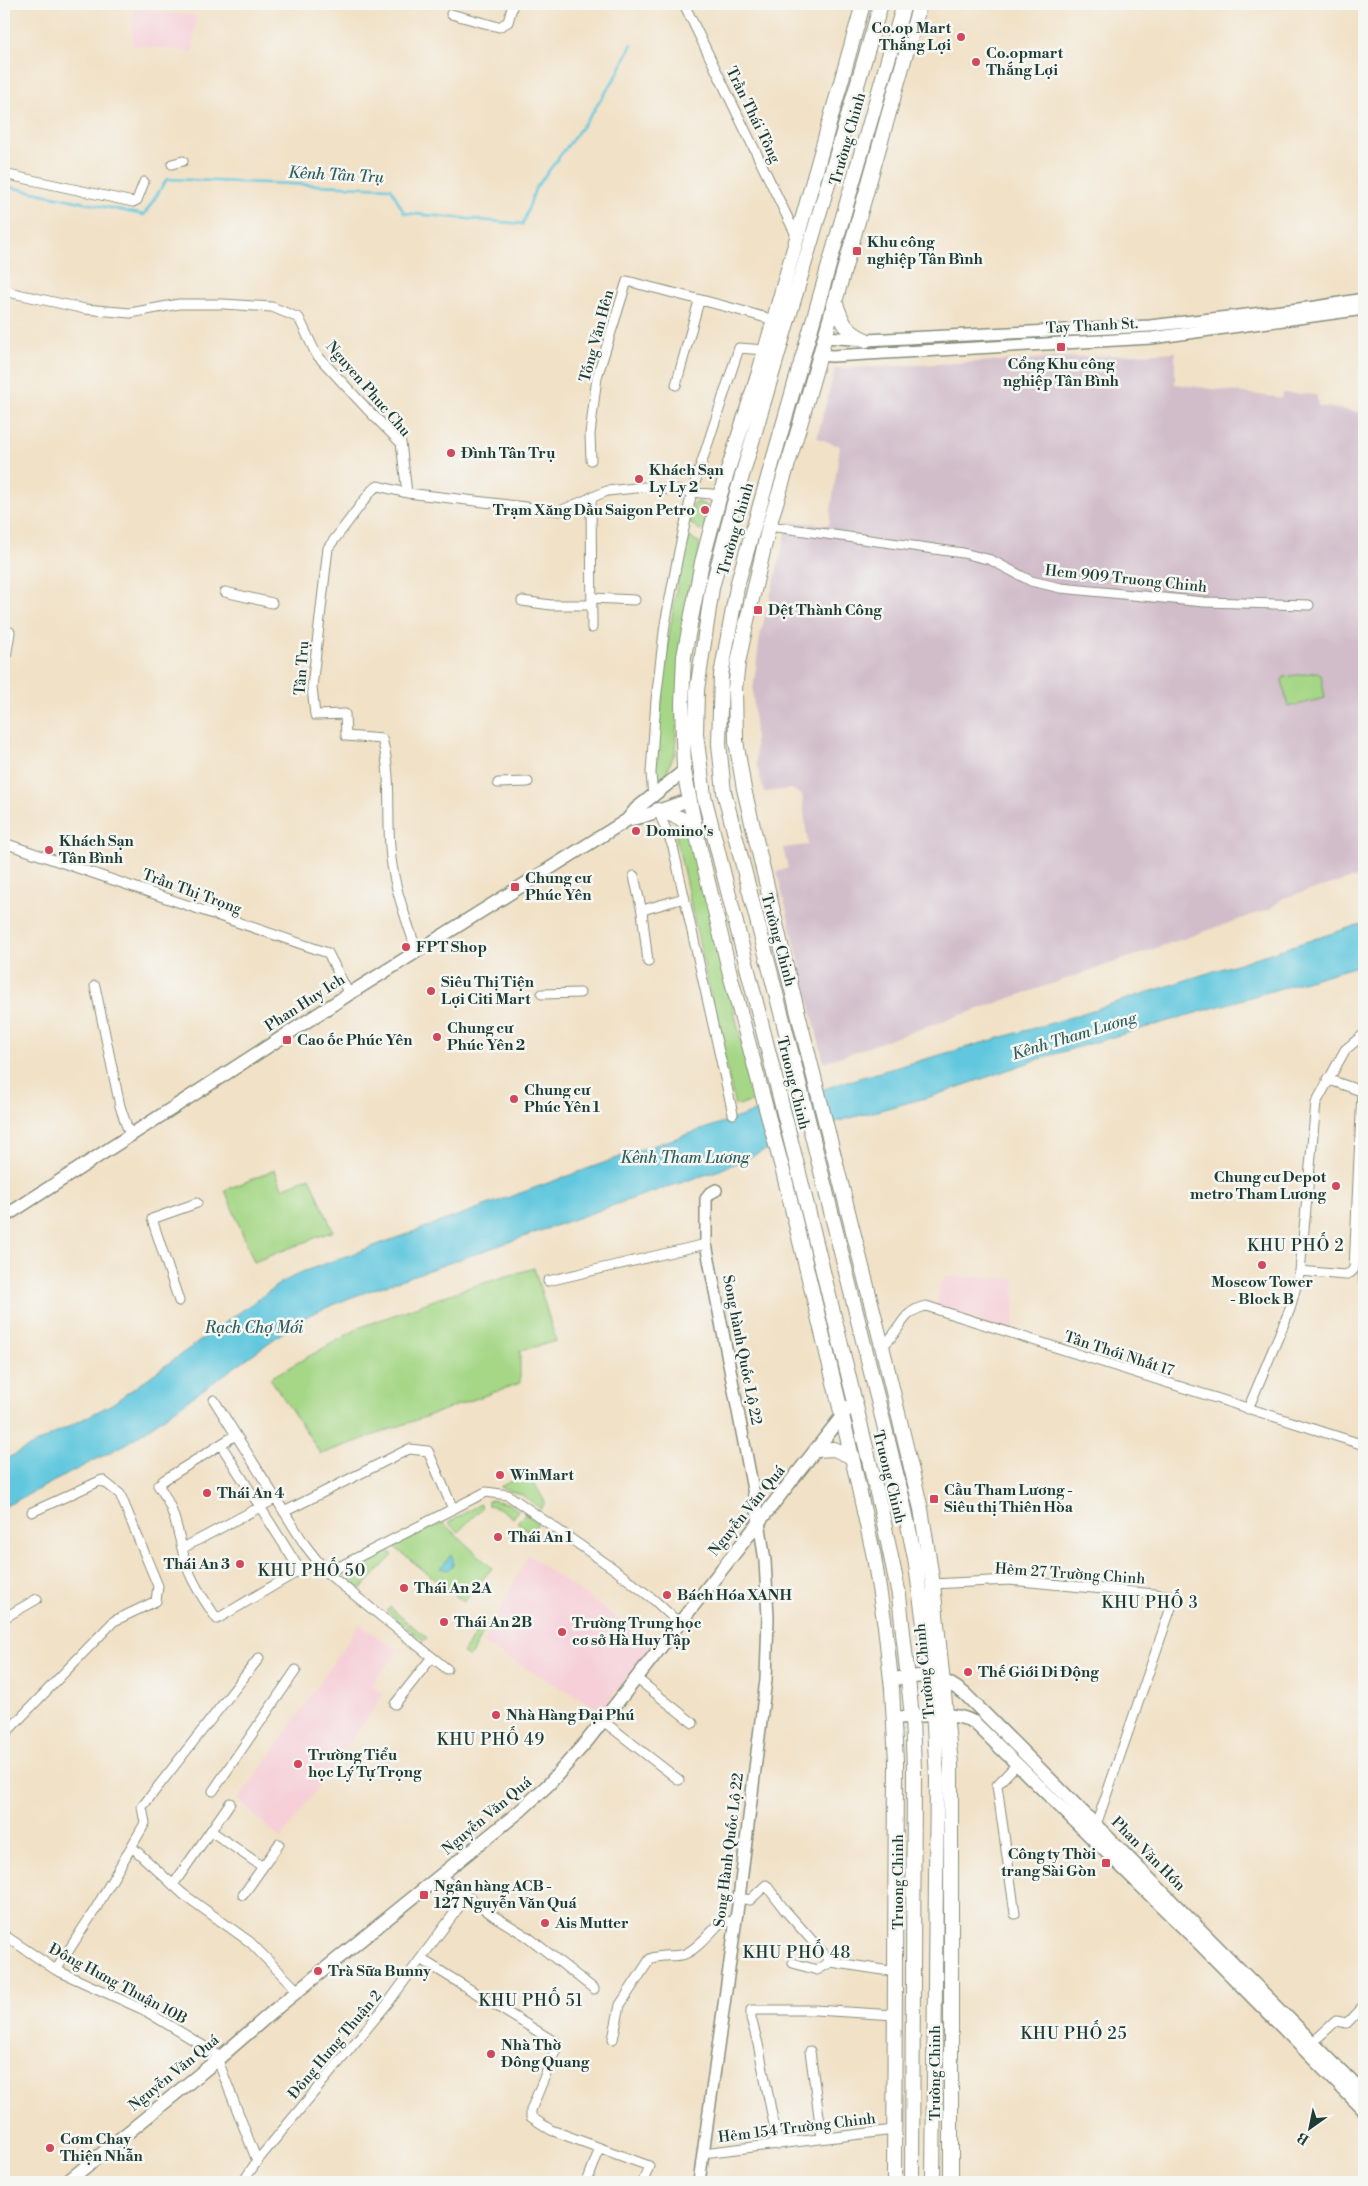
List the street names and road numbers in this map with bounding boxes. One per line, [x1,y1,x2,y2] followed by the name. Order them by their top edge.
[721,64,785,167] street label: Trần Thái Tông
[826,90,870,188] street label: Trường Chinh
[576,288,618,384] street label: Tống Văn Hên
[1045,314,1139,338] street label: Tay Thanh St.
[321,337,415,441] street label: Nguyen Phuc Chu
[714,480,758,578] street label: Trường Chinh
[1044,561,1208,597] street label: Hem 909 Truong Chinh
[291,640,313,696] street label: Tân Trụ
[140,865,245,919] street label: Trần Thị Trọng
[756,891,800,989] street label: Trường Chinh
[261,970,349,1036] street label: Phan Huy Ich
[772,1034,814,1132] street label: Truong Chinh
[718,1273,766,1427] street label: Song hành Quốc Lộ 22
[1062,1327,1177,1381] street label: Tân Thới Nhất 17
[868,1428,910,1526] street label: Truong Chinh
[705,1462,790,1560] street label: Nguyễn Văn Quá
[994,1559,1146,1589] street label: Hẻm 27 Trường Chinh
[911,1622,939,1720] street label: Trường Chinh
[710,1772,748,1928] street label: Song Hành Quốc Lộ 22
[438,1773,536,1859] street label: Nguyễn Văn Quá
[1107,1813,1189,1895] street label: Phan Văn Hớn
[889,1834,908,1930] street label: Truong Chinh
[45,1939,191,2029] street label: Đông Hưng Thuận 10B
[284,1987,386,2103] street label: Đông Hưng Thuận 2
[926,2025,945,2121] street label: Trường Chinh
[125,2030,223,2115] street label: Nguyễn Văn Quá
[717,2109,877,2147] street label: Hẻm 154 Trường Chinh

